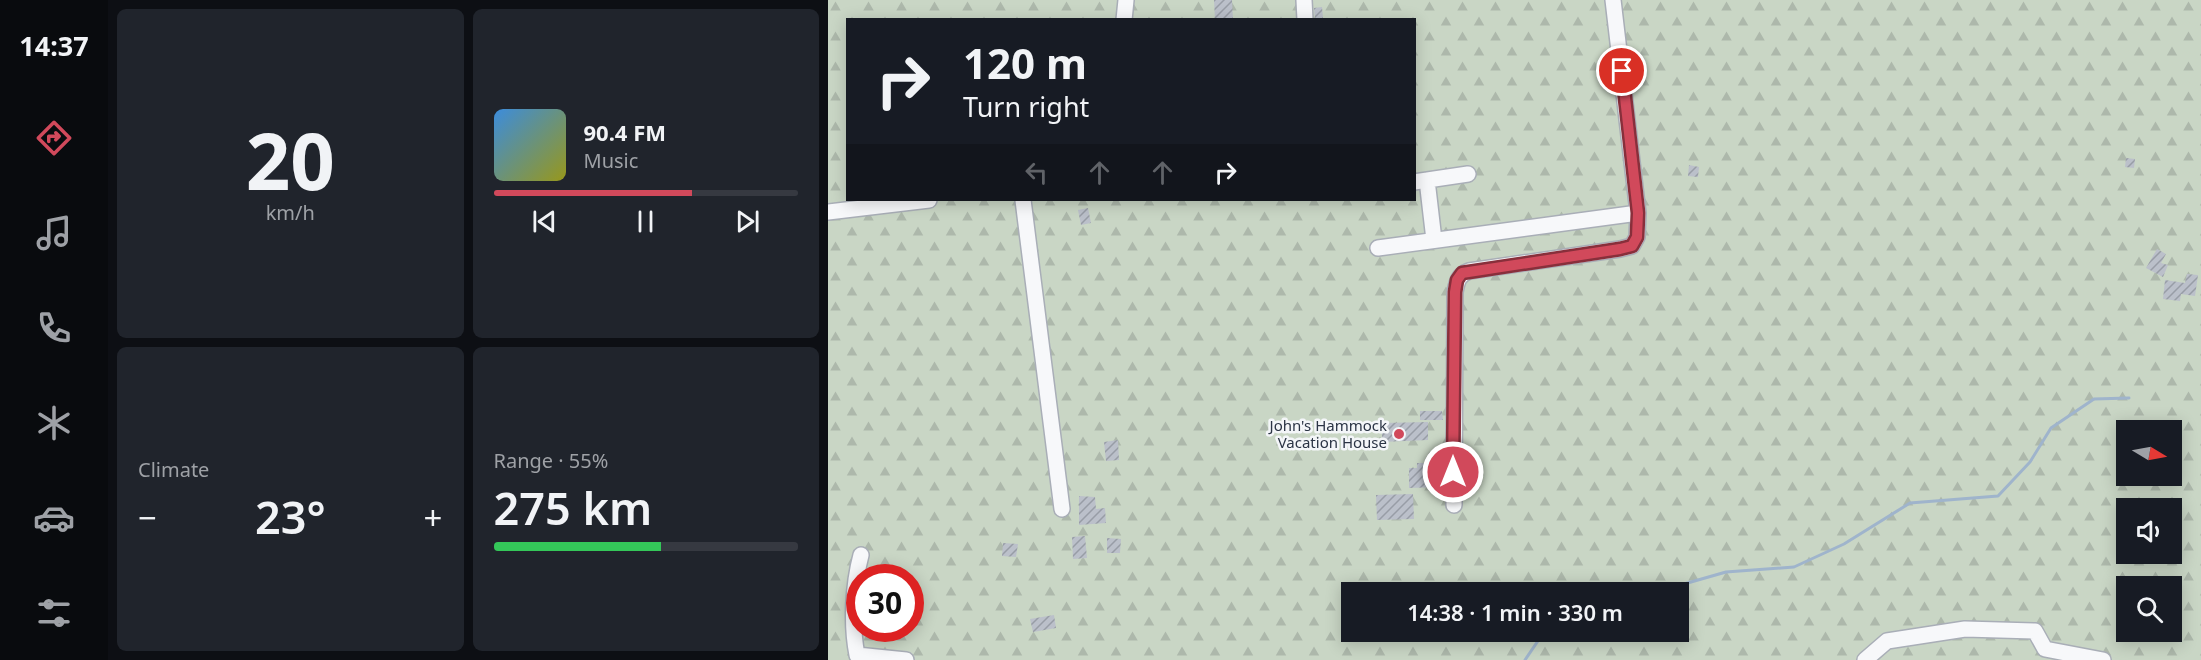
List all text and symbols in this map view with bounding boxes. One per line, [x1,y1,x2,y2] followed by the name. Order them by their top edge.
[19,27,89,64] text: 14:37
[963,34,1087,91] text: 120 m
[864,42,942,120] icon: right
[1596,45,1647,96] pin
[1605,54,1638,87] icon: arrive
[963,88,1089,125] text: Turn right
[246,107,335,213] text: 20
[33,117,75,159] icon: directions
[584,117,666,147] text: 90.4 FM
[584,147,638,174] text: Music
[1020,156,1053,189] icon: left
[1083,156,1116,189] icon: ahead
[1146,156,1179,189] icon: ahead
[1209,156,1242,189] icon: right
[266,199,315,226] text: km/h
[528,205,561,238] icon: previous
[629,205,662,238] icon: pause
[731,205,764,238] icon: next
[33,212,75,254] icon: music
[33,307,75,349] icon: phone
[33,402,75,444] icon: climate
[1268,415,1387,452] place label: John's Hammock Vacation House
[2116,420,2182,486] north arrow
[2116,420,2182,642] map controls
[1392,427,1406,441] marker: John's Hammock Vacation House
[1421,440,1485,504] position arrow
[494,447,608,474] text: Range · 55%
[138,456,209,483] text: Climate
[494,477,652,538] text: 275 km
[255,486,326,547] text: 23°
[138,495,157,540] text: −
[424,495,443,540] text: +
[33,497,75,539] icon: car
[2116,498,2182,564] button: sound
[846,564,924,642] speed limit sign: 30
[2116,576,2182,642] button: search
[33,592,75,634] icon: filters
[1407,597,1623,627] text: 14:38 · 1 min · 330 m

